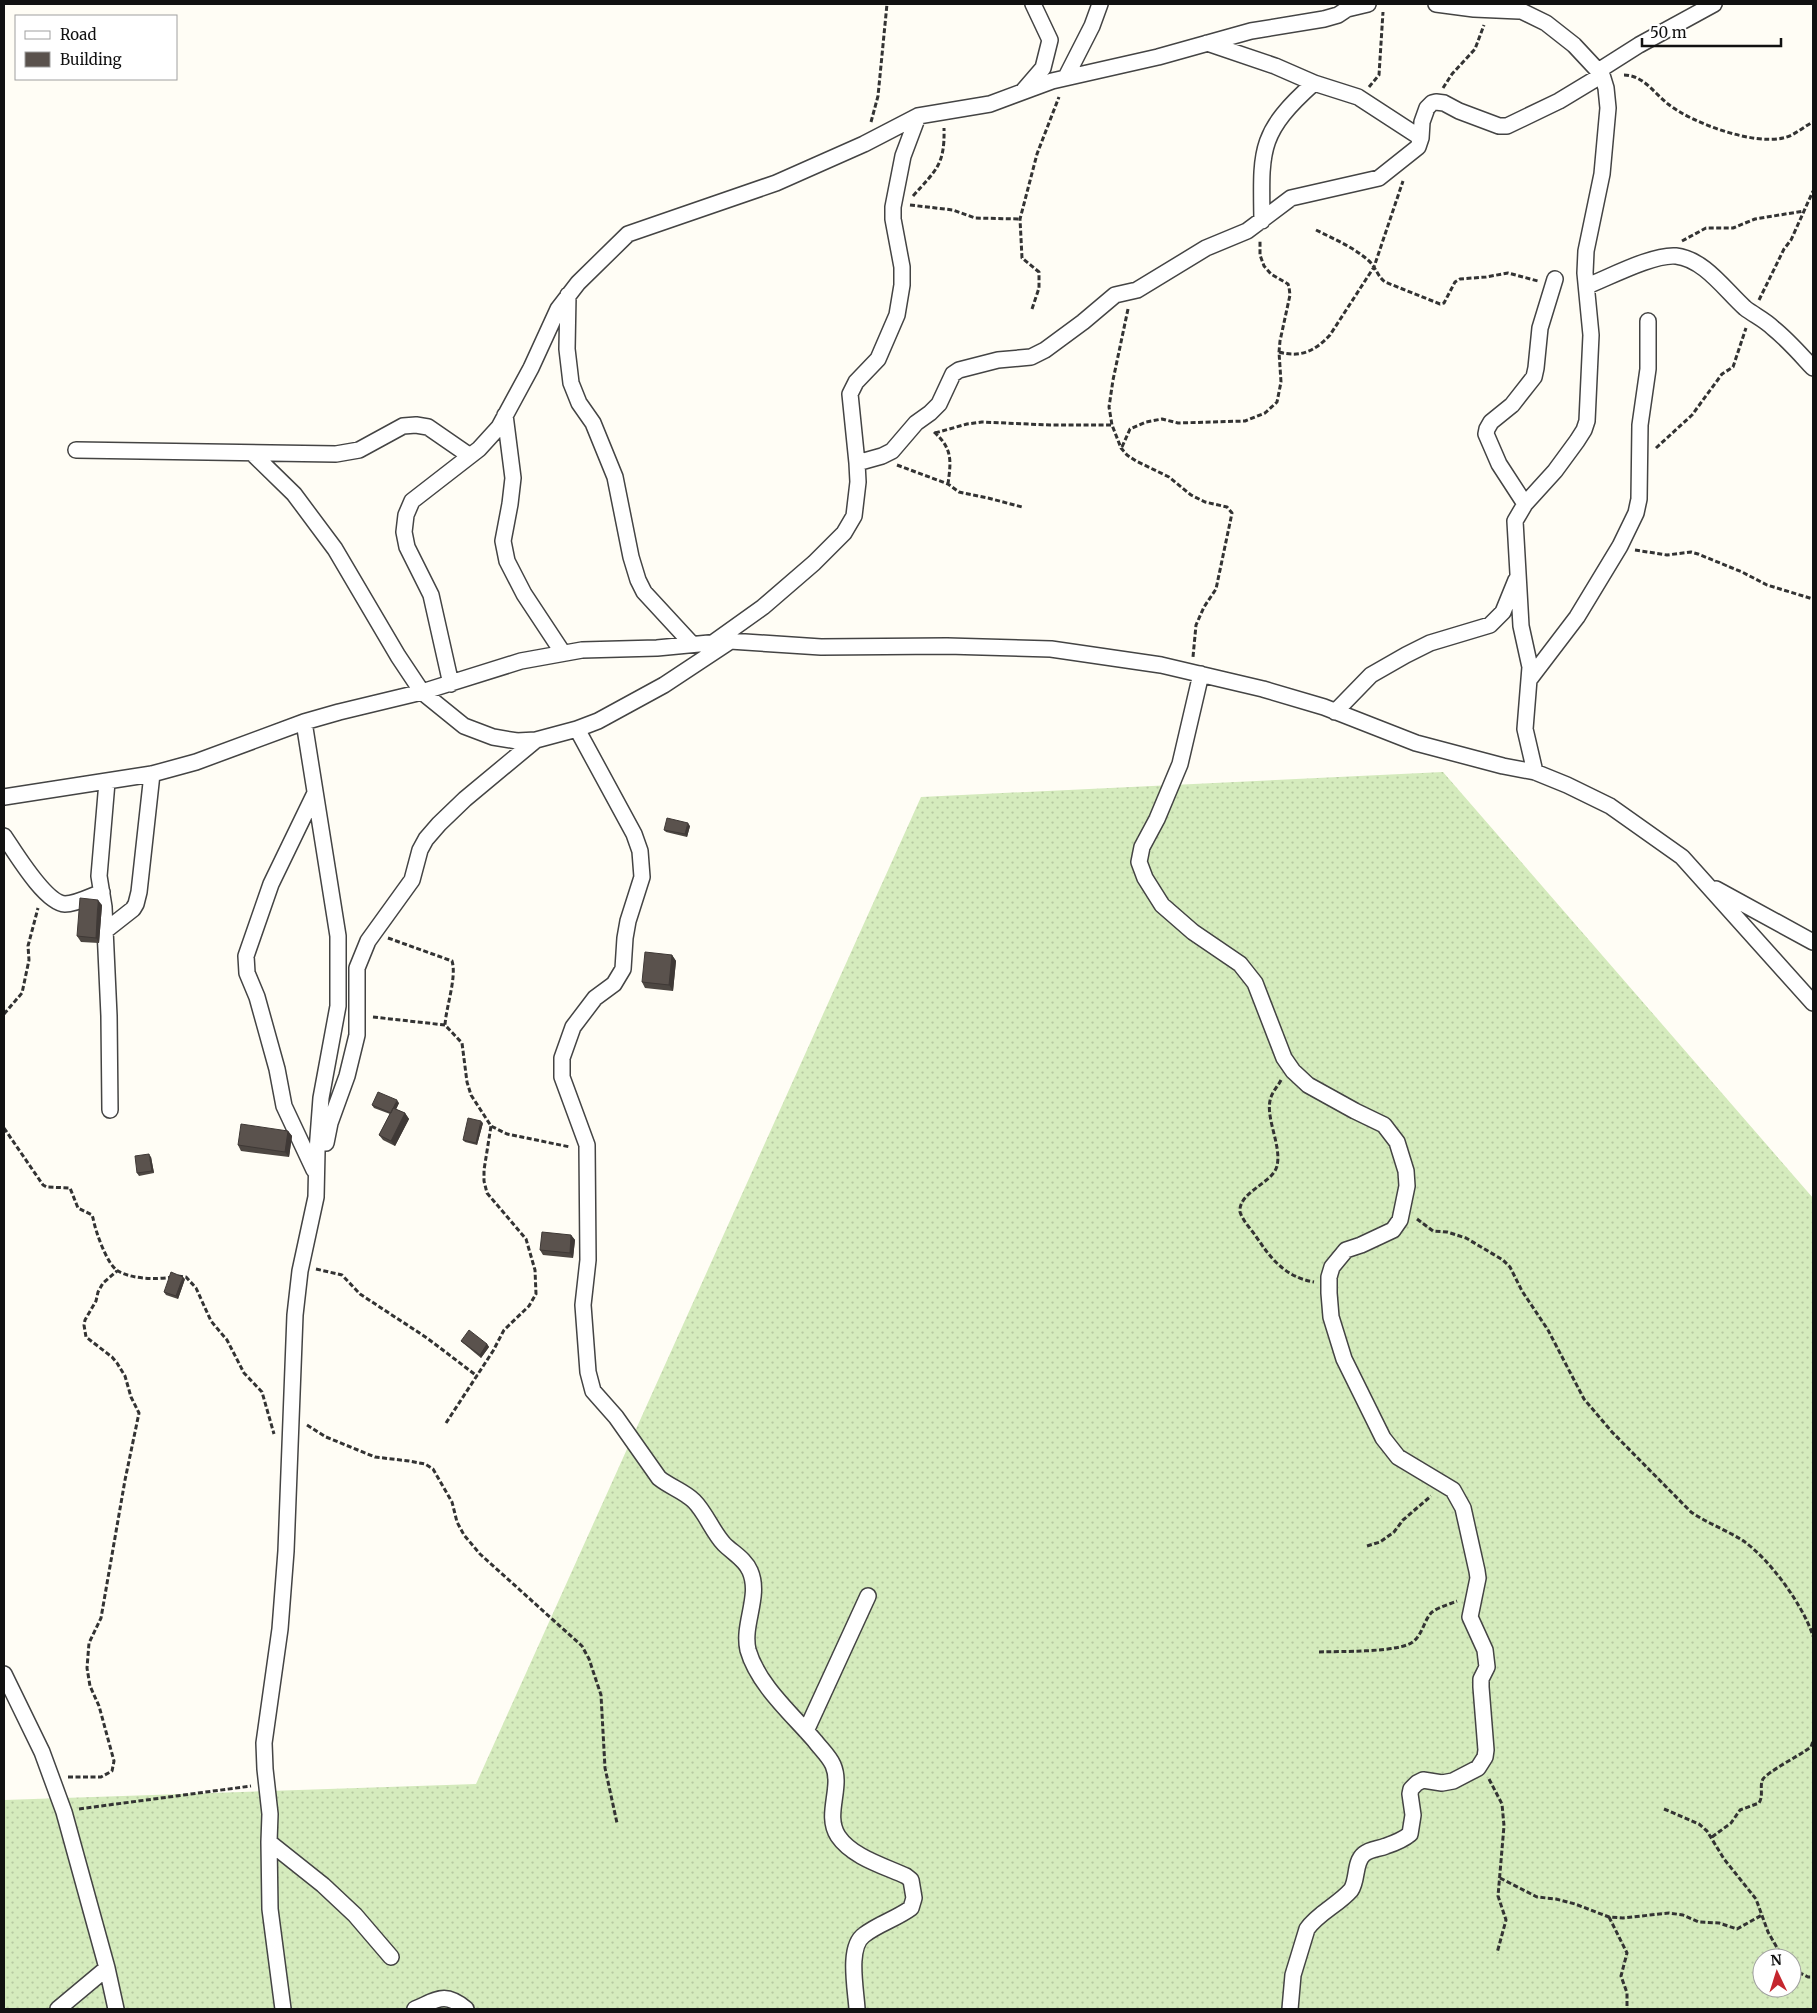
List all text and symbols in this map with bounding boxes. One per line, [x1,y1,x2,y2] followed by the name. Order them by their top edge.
[15,15,178,80] legend
[1642,15,1781,47] scale bar
[1650,23,1687,42] text: 50 m
[60,25,96,44] text: Road
[60,50,122,69] text: Building
[1752,1948,1802,1998] north arrow
[1770,1951,1782,1969] text: N

